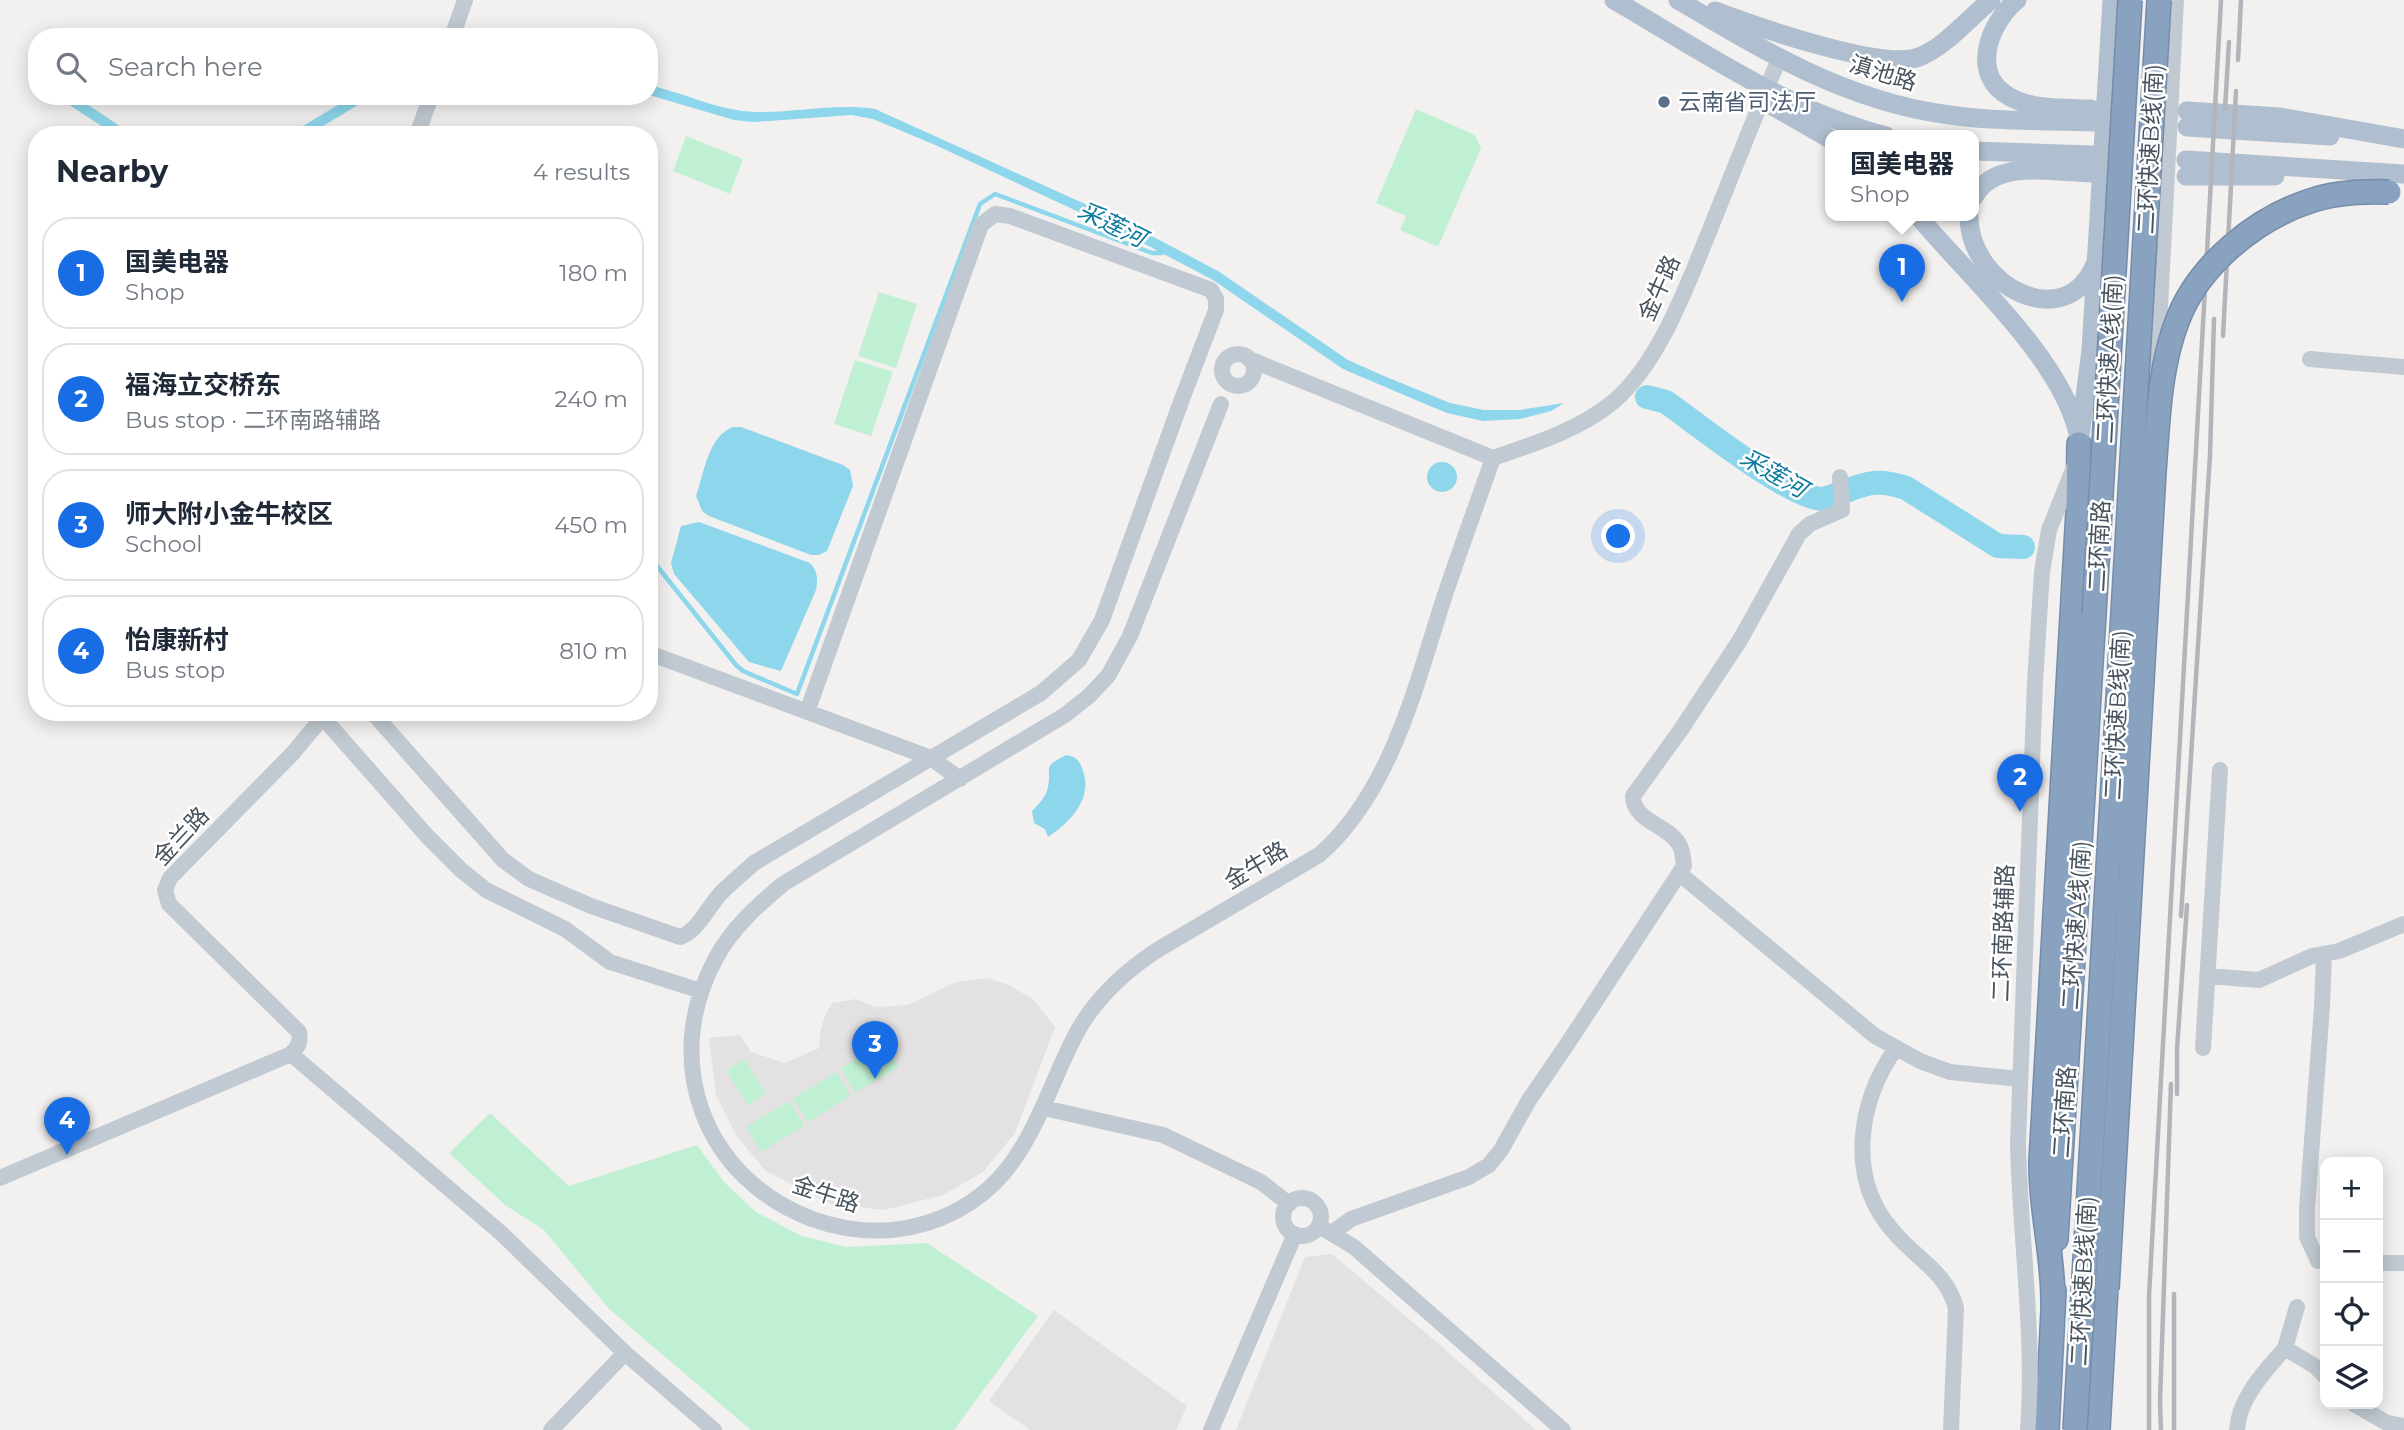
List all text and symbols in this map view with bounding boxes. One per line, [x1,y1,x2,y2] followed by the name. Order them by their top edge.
[28,28,658,105] search box
[52,48,90,86] icon: search
[1846,50,1920,96] street label: 滇池路
[108,51,263,83] text: Search here
[2132,63,2168,235] street label: 二环快速B线(南)
[1678,88,1816,116] place label: 云南省司法厅
[1656,94,1672,110] marker: 云南省司法厅
[1825,130,1979,221] popup
[1850,148,1954,180] text: 国美电器
[56,153,168,190] text: Nearby
[533,158,630,186] text: 4 results
[1850,180,1910,208] text: Shop
[1073,195,1154,255] water label: 采莲河
[1879,244,1925,302] pin: 1
[125,246,229,278] text: 国美电器
[1632,251,1686,325] street label: 金牛路
[76,259,86,287] text: 1
[559,259,628,287] text: 180 m
[2091,274,2127,444] street label: 二环快速A线(南)
[125,278,185,306] text: Shop
[125,369,281,401] text: 福海立交桥东
[74,385,88,413] text: 2
[555,385,628,413] text: 240 m
[125,406,381,434] text: Bus stop · 二环南路辅路
[1736,442,1816,506] water label: 采莲河
[125,498,333,530] text: 师大附小金牛校区
[2083,499,2115,593] street label: 二环南路
[74,511,88,539] text: 3
[554,511,628,539] text: 450 m
[1601,519,1635,553] your location
[125,530,203,558] text: School
[125,624,229,656] text: 怡康新村
[2099,629,2135,801] street label: 二环快速B线(南)
[73,637,89,665] text: 4
[559,637,628,665] text: 810 m
[125,656,225,684] text: Bus stop
[1997,754,2043,812] pin: 2
[147,801,215,871] street label: 金兰路
[1219,835,1293,895] street label: 金牛路
[2056,839,2096,1011] street label: 二环快速A线(南)
[1987,864,2019,1002] street label: 二环南路辅路
[852,1021,898,1079] pin: 3
[2047,1065,2081,1159] street label: 二环南路
[44,1097,90,1155] pin: 4
[2320,1157,2383,1409] map controls
[2320,1157,2383,1220] button: +
[789,1170,863,1218] street label: 金牛路
[2065,1195,2101,1367] street label: 二环快速B线(南)
[2320,1220,2383,1283] button: −
[2320,1283,2383,1346] button: locate
[2320,1346,2383,1409] button: layers

